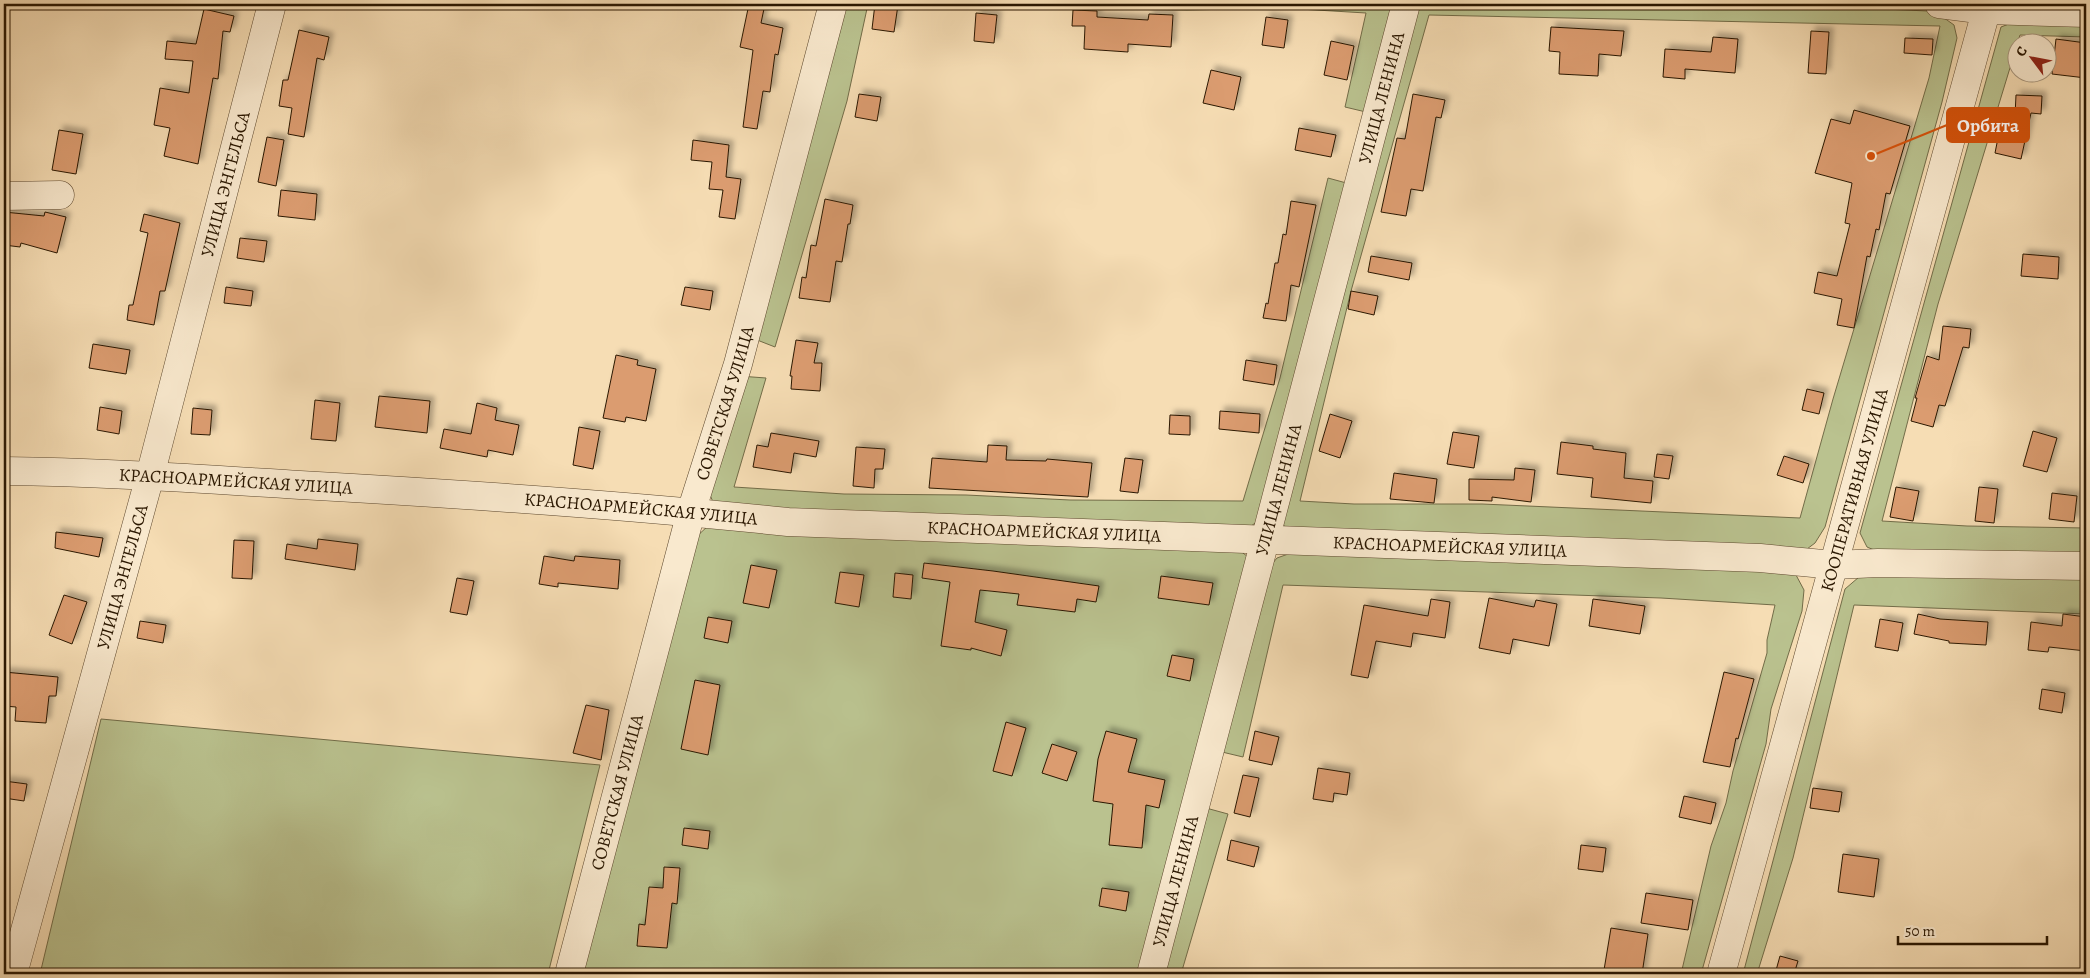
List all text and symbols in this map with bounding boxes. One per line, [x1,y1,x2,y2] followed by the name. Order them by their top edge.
[1353,29,1410,166] street label: УЛИЦА ЛЕНИНА
[2008,32,2058,82] north arrow
[2011,42,2032,60] text: С
[195,108,256,259] street label: УЛИЦА ЭНГЕЛЬСА
[1947,108,2029,142] callout: Орбита
[1957,113,2020,139] text: Орбита
[690,323,760,483] street label: СОВЕТСКАЯ УЛИЦА
[1815,385,1894,594] street label: КООПЕРАТИВНАЯ УЛИЦА
[1250,421,1307,558] street label: УЛИЦА ЛЕНИНА
[118,462,354,500] street label: КРАСНОАРМЕЙСКАЯ УЛИЦА
[523,487,759,531] street label: КРАСНОАРМЕЙСКАЯ УЛИЦА
[91,501,154,652] street label: УЛИЦА ЭНГЕЛЬСА
[927,515,1162,548] street label: КРАСНОАРМЕЙСКАЯ УЛИЦА
[1332,530,1568,563] street label: КРАСНОАРМЕЙСКАЯ УЛИЦА
[585,711,649,873] street label: СОВЕТСКАЯ УЛИЦА
[1147,812,1204,950] street label: УЛИЦА ЛЕНИНА
[1898,913,2046,945] scale bar
[1905,921,1935,941] text: 50 m

